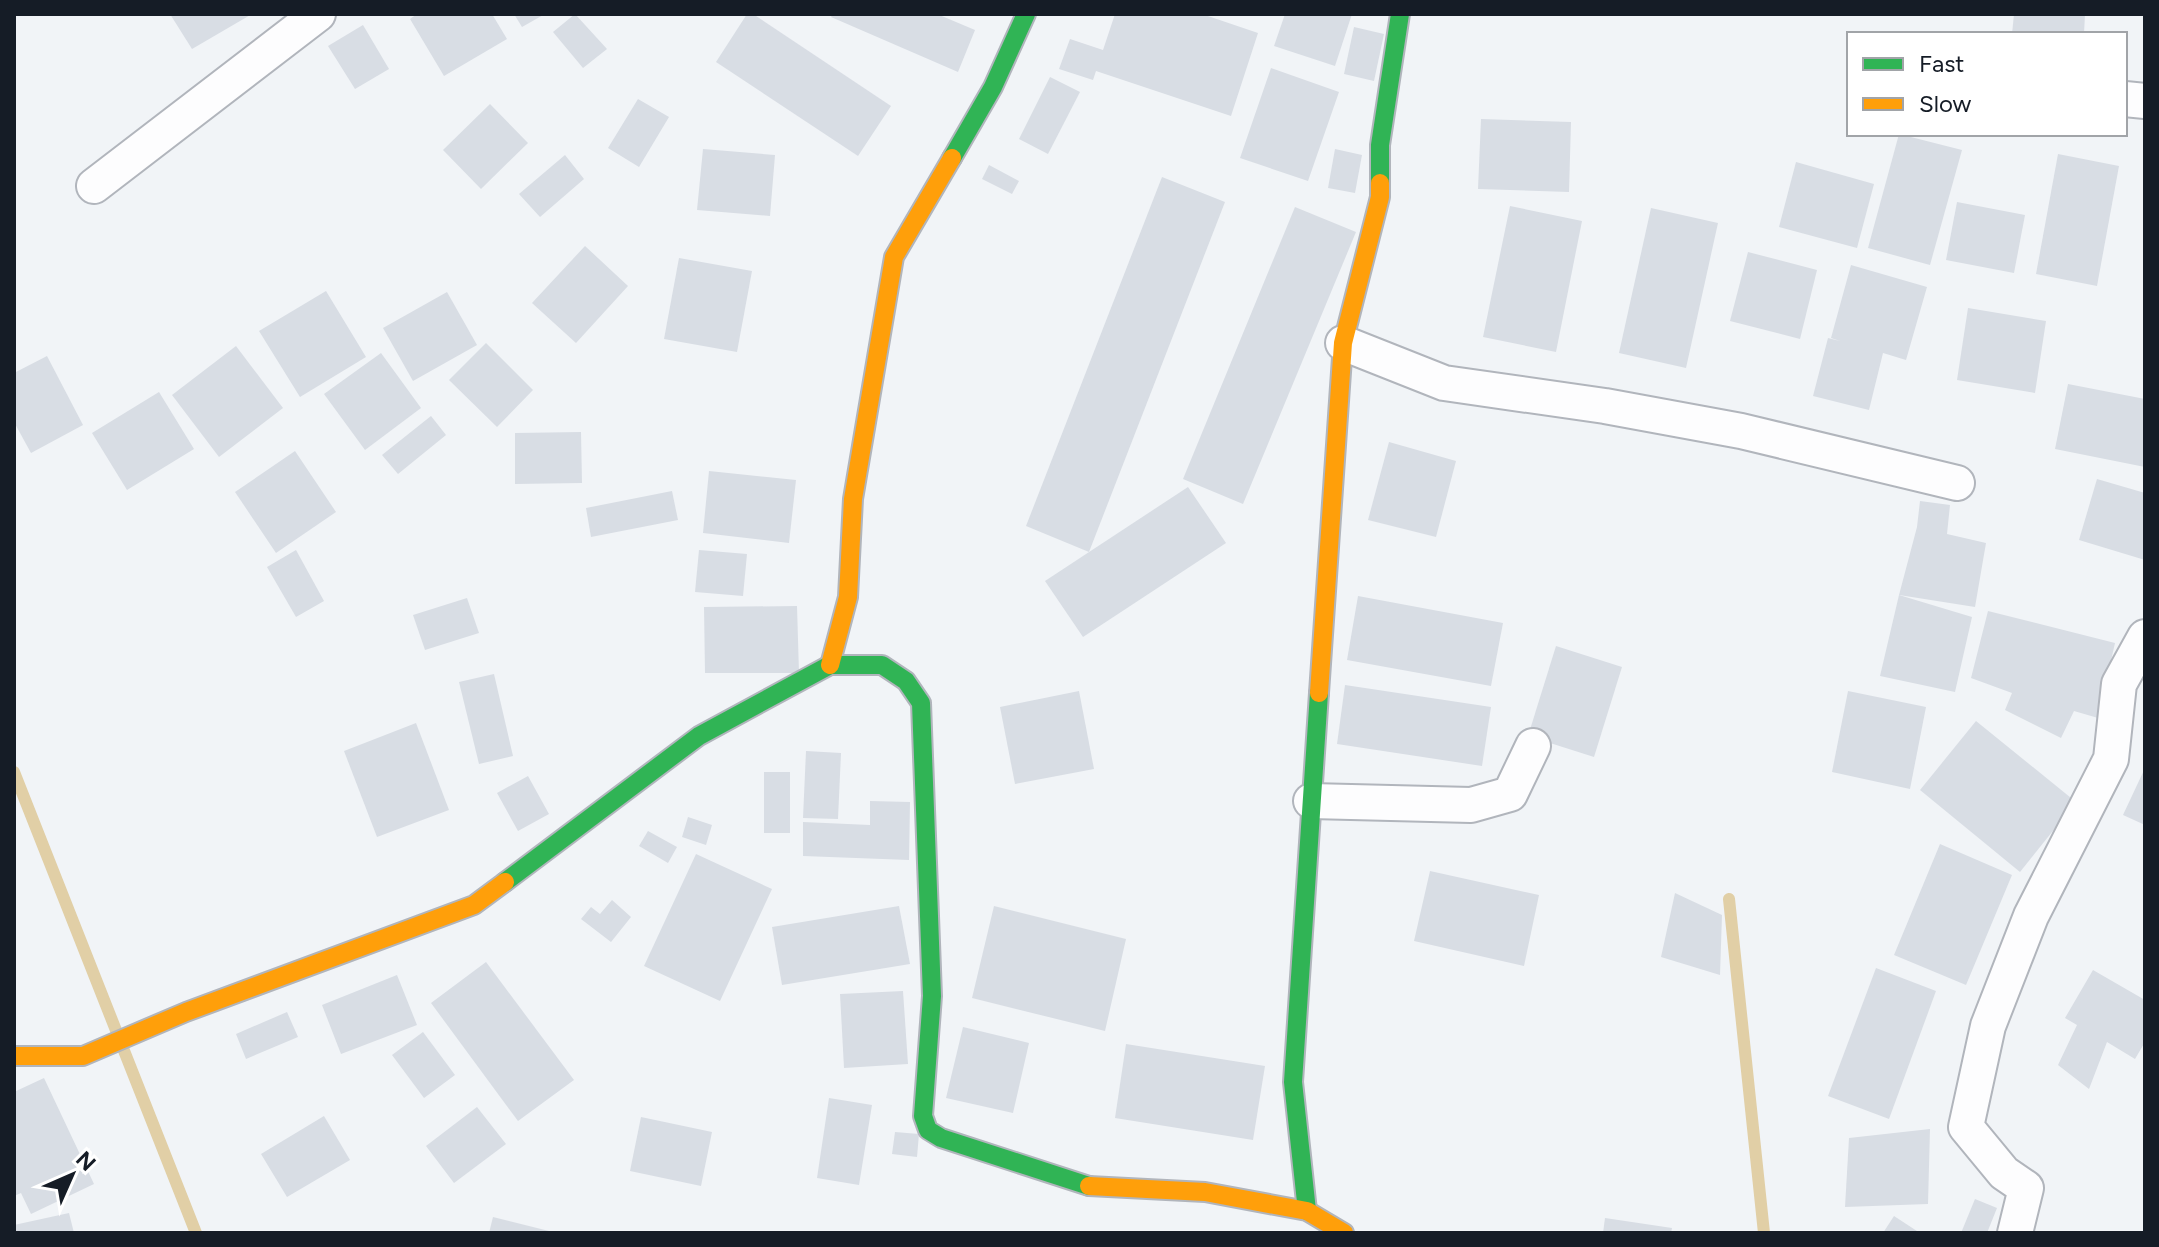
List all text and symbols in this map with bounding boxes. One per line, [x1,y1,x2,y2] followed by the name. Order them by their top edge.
[1847,32,2127,136] legend
[1919,49,1964,78] text: Fast
[1919,89,1972,118] text: Slow
[32,1135,112,1215] north arrow
[70,1146,101,1177] text: N

